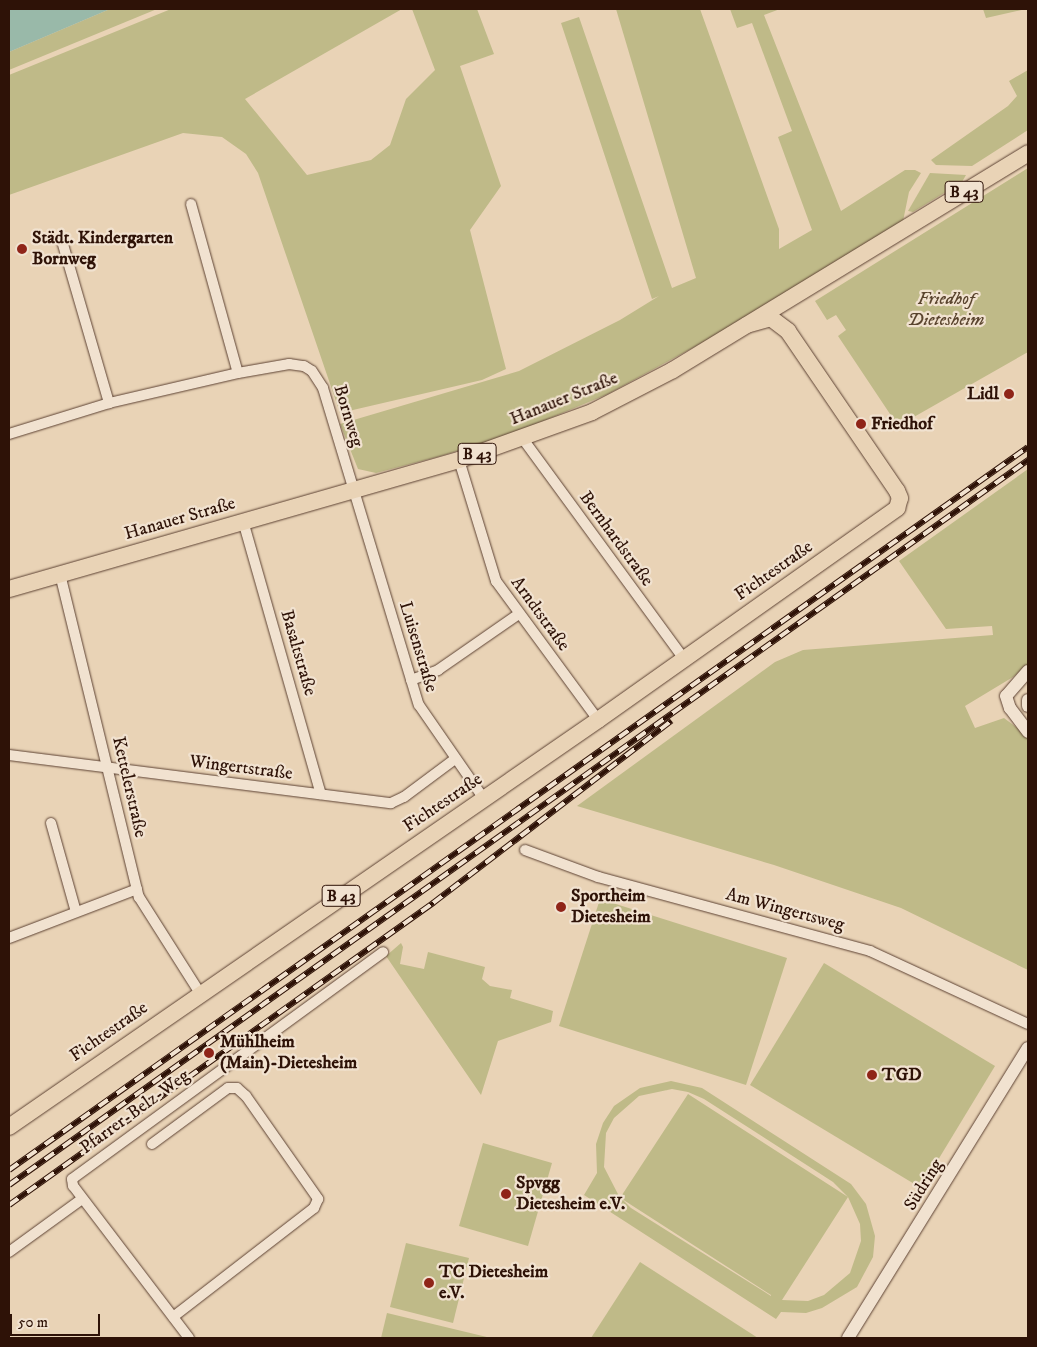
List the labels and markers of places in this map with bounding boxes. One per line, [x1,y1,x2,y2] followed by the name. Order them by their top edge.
[32,228,173,270] place label: Städt. Kindergarten Bornweg
[16,243,28,255] marker: Städt. Kindergarten Bornweg
[967,383,999,405] place label: Lidl
[1003,388,1015,400] marker: Lidl
[871,413,933,435] place label: Friedhof
[855,418,867,430] marker: Friedhof
[571,886,651,929] place label: Sportheim Dietesheim
[555,901,567,913] marker: Sportheim Dietesheim
[220,1032,357,1074] place label: Mühlheim (Main)-Dietesheim
[202,1046,216,1060] marker: Mühlheim (Main)-Dietesheim
[882,1064,922,1086] place label: TGD
[866,1069,878,1081] marker: TGD
[516,1173,625,1216] place label: Spvgg Dietesheim e.V.
[500,1188,512,1200] marker: Spvgg Dietesheim e.V.
[439,1262,548,1304] place label: TC Dietesheim e.V.
[423,1277,435,1289] marker: TC Dietesheim e.V.

